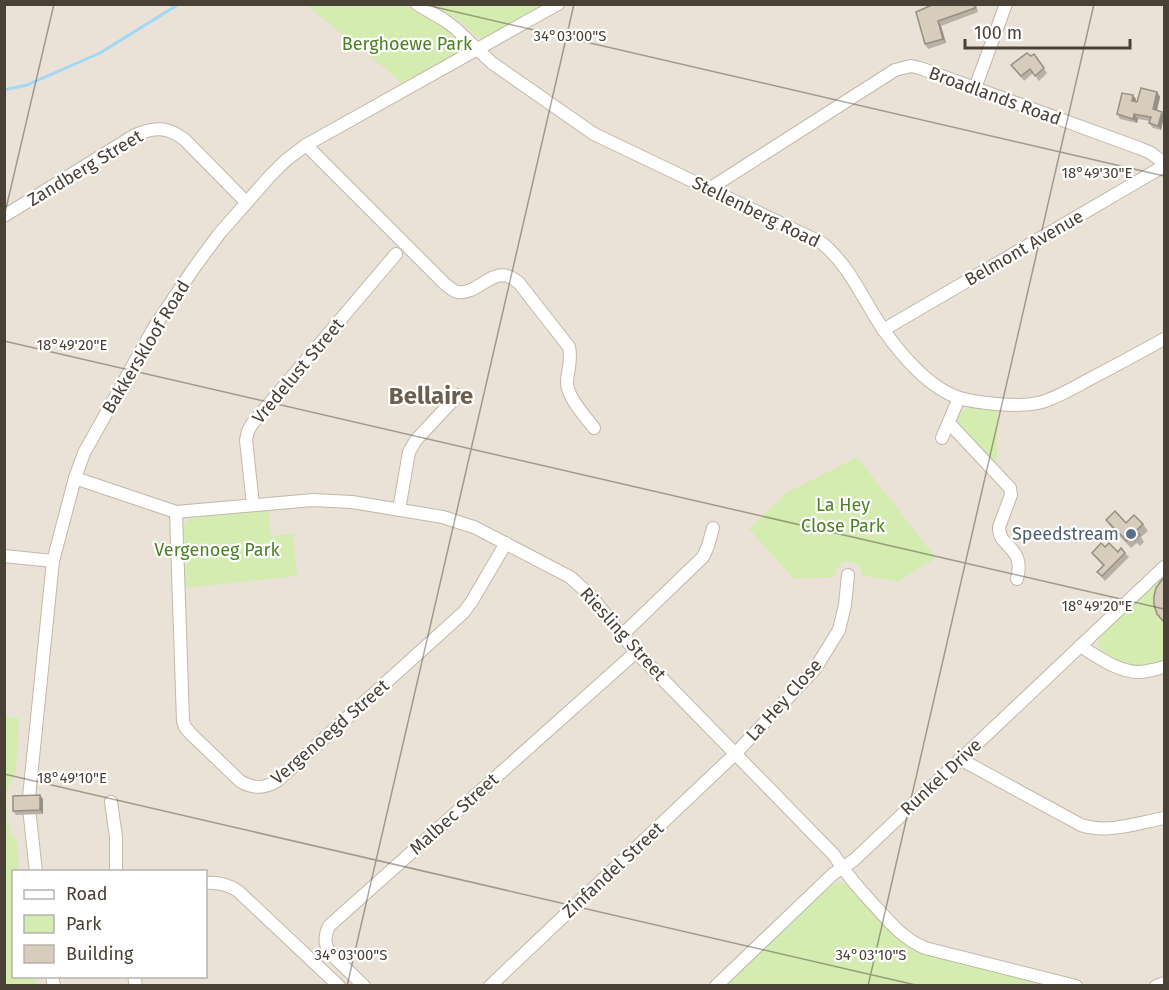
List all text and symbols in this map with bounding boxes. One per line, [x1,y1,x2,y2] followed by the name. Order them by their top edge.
[965,12,1130,50] scale bar
[974,22,1022,44] text: 100 m
[534,27,606,45] text: 34°03'00"S
[342,33,473,55] park label: Berghoewe Park
[926,62,1064,130] street label: Broadlands Road
[23,125,147,211] street label: Zandberg Street
[1061,164,1133,182] text: 18°49'30"E
[688,172,824,252] street label: Stellenberg Road
[961,205,1087,291] street label: Belmont Avenue
[98,276,194,418] street label: Bakkerskloof Road
[248,313,349,428] street label: Vredelust Street
[36,336,108,354] text: 18°49'20"E
[389,382,473,410] district label: Bellaire
[801,494,886,537] park label: La Hey Close Park
[1012,523,1119,545] place label: Speedstream
[1124,527,1138,541] marker: Speedstream
[154,539,280,561] park label: Vergenoeg Park
[575,583,671,686] street label: Riesling Street
[1061,597,1133,615] text: 18°49'20"E
[741,654,827,746] street label: La Hey Close
[266,674,394,789] street label: Vergenoegd Street
[896,734,986,820] street label: Runkel Drive
[405,768,503,860] street label: Malbec Street
[37,769,107,787] text: 18°49'10"E
[558,817,669,923] street label: Zinfandel Street
[12,870,207,978] legend
[66,883,108,905] text: Road
[66,913,102,935] text: Park
[66,943,134,965] text: Building
[315,946,387,964] text: 34°03'00"S
[835,946,907,964] text: 34°03'10"S

